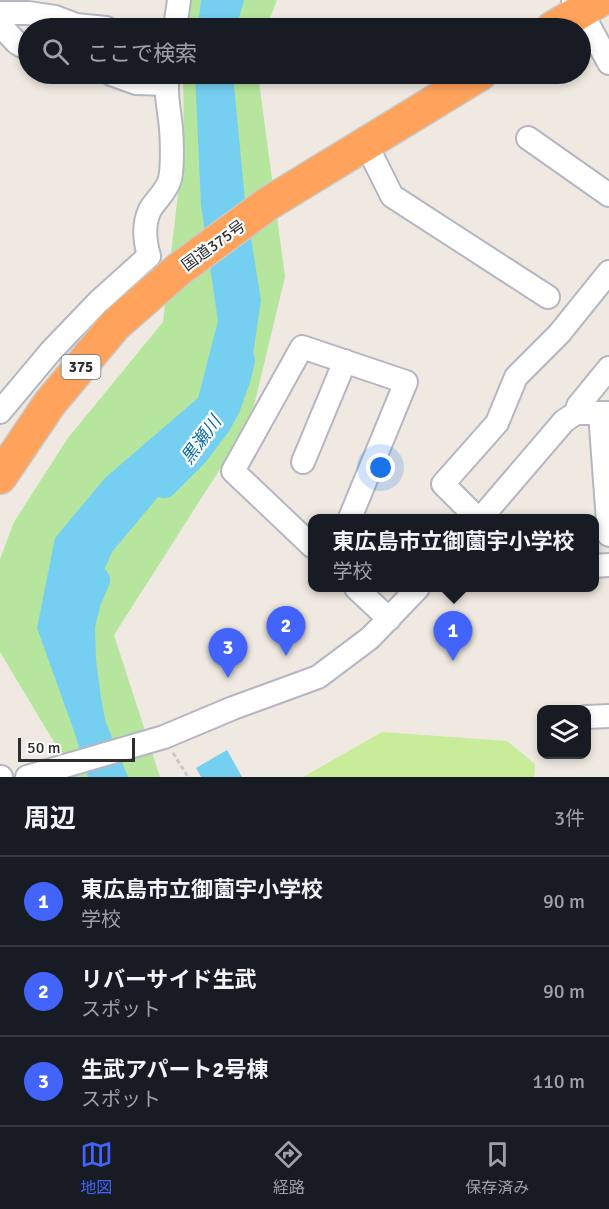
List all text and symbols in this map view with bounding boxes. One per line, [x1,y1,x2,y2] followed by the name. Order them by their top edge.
[18,18,591,84] search box
[39,35,72,68] icon: search
[87,40,197,67] text: ここで検索
[178,216,249,276] street label: 国道375号
[62,355,100,379] road number: 375
[176,410,227,468] water label: 黒瀬川
[366,453,395,482] your location
[308,514,599,592] popup
[332,528,575,555] text: 東広島市立御薗宇小学校
[332,559,372,584] text: 学校
[266,606,306,656] pin: 2
[434,612,472,661] pin: 1
[208,628,248,678] pin: 3
[537,705,591,759] map controls
[537,705,591,759] button: layers
[18,735,135,762] scale bar
[27,738,61,758] text: 50 m
[24,803,76,835] text: 周辺
[554,806,585,831] text: 3件
[81,876,323,903] text: 東広島市立御薗宇小学校
[38,889,49,914] text: 1
[543,889,585,914] text: 90 m
[81,907,121,932] text: 学校
[81,966,257,993] text: リバーサイド生武
[38,979,49,1004] text: 2
[543,979,585,1004] text: 90 m
[81,997,161,1022] text: スポット
[81,1056,268,1083] text: 生武アパート2号棟
[38,1069,49,1094] text: 3
[532,1069,585,1094] text: 110 m
[81,1087,161,1112] text: スポット
[80,1138,113,1198] tab: 地図
[272,1138,305,1198] tab: 経路
[465,1138,529,1198] tab: 保存済み

